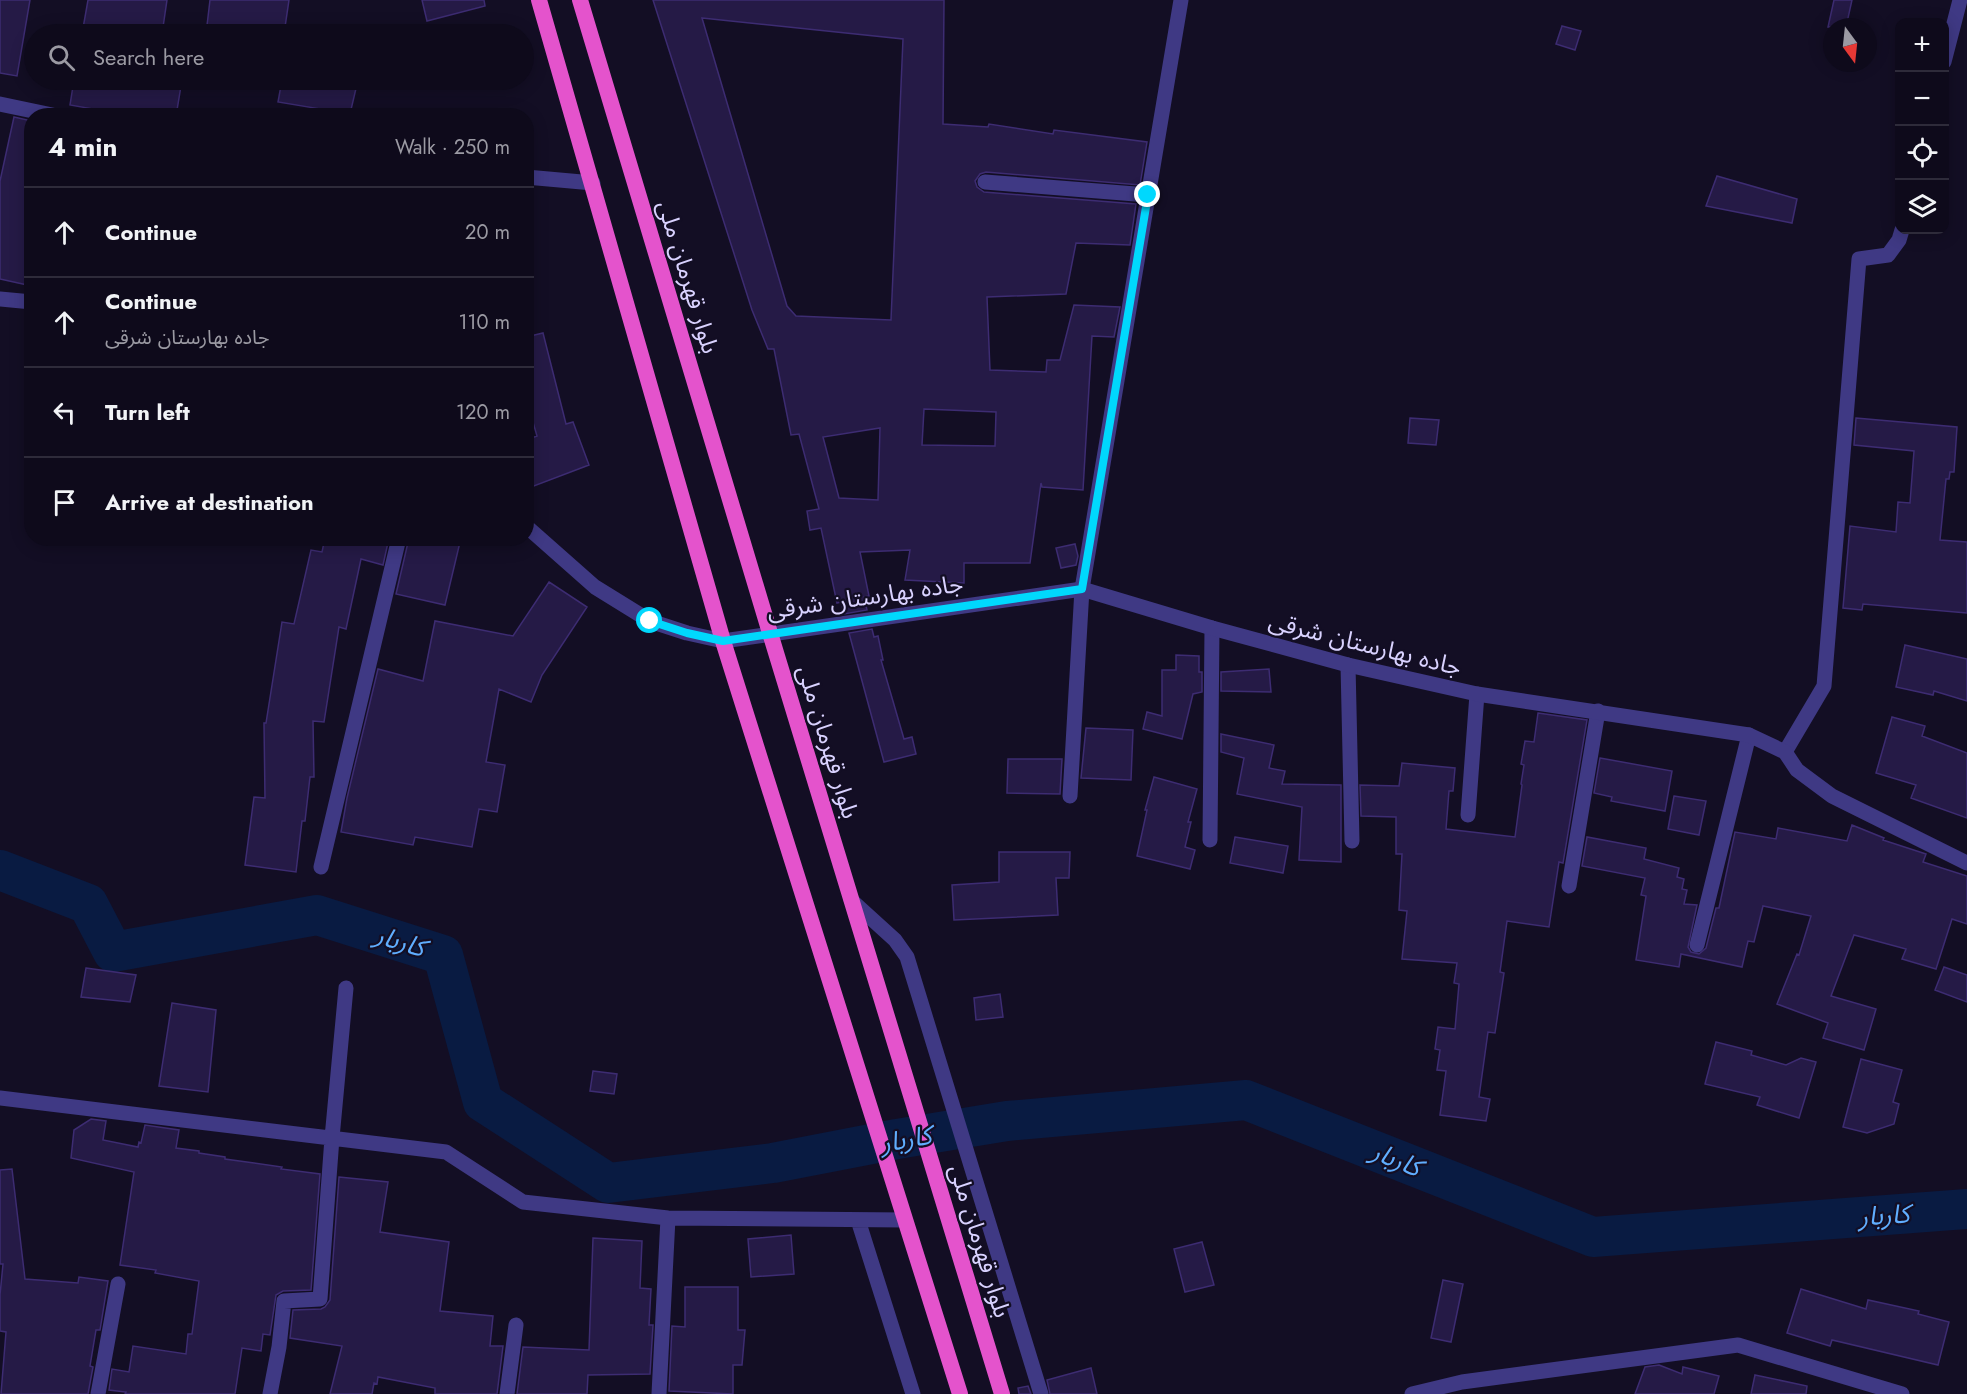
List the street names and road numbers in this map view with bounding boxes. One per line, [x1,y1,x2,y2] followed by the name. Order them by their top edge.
[649,196,728,358] street label: بلوار قهرمان ملی
[765,565,965,628] street label: جاده بهارستان شرقی
[1265,603,1465,684] street label: جاده بهارستان شرقی
[789,661,868,823] street label: بلوار قهرمان ملی
[941,1160,1020,1322] street label: بلوار قهرمان ملی

